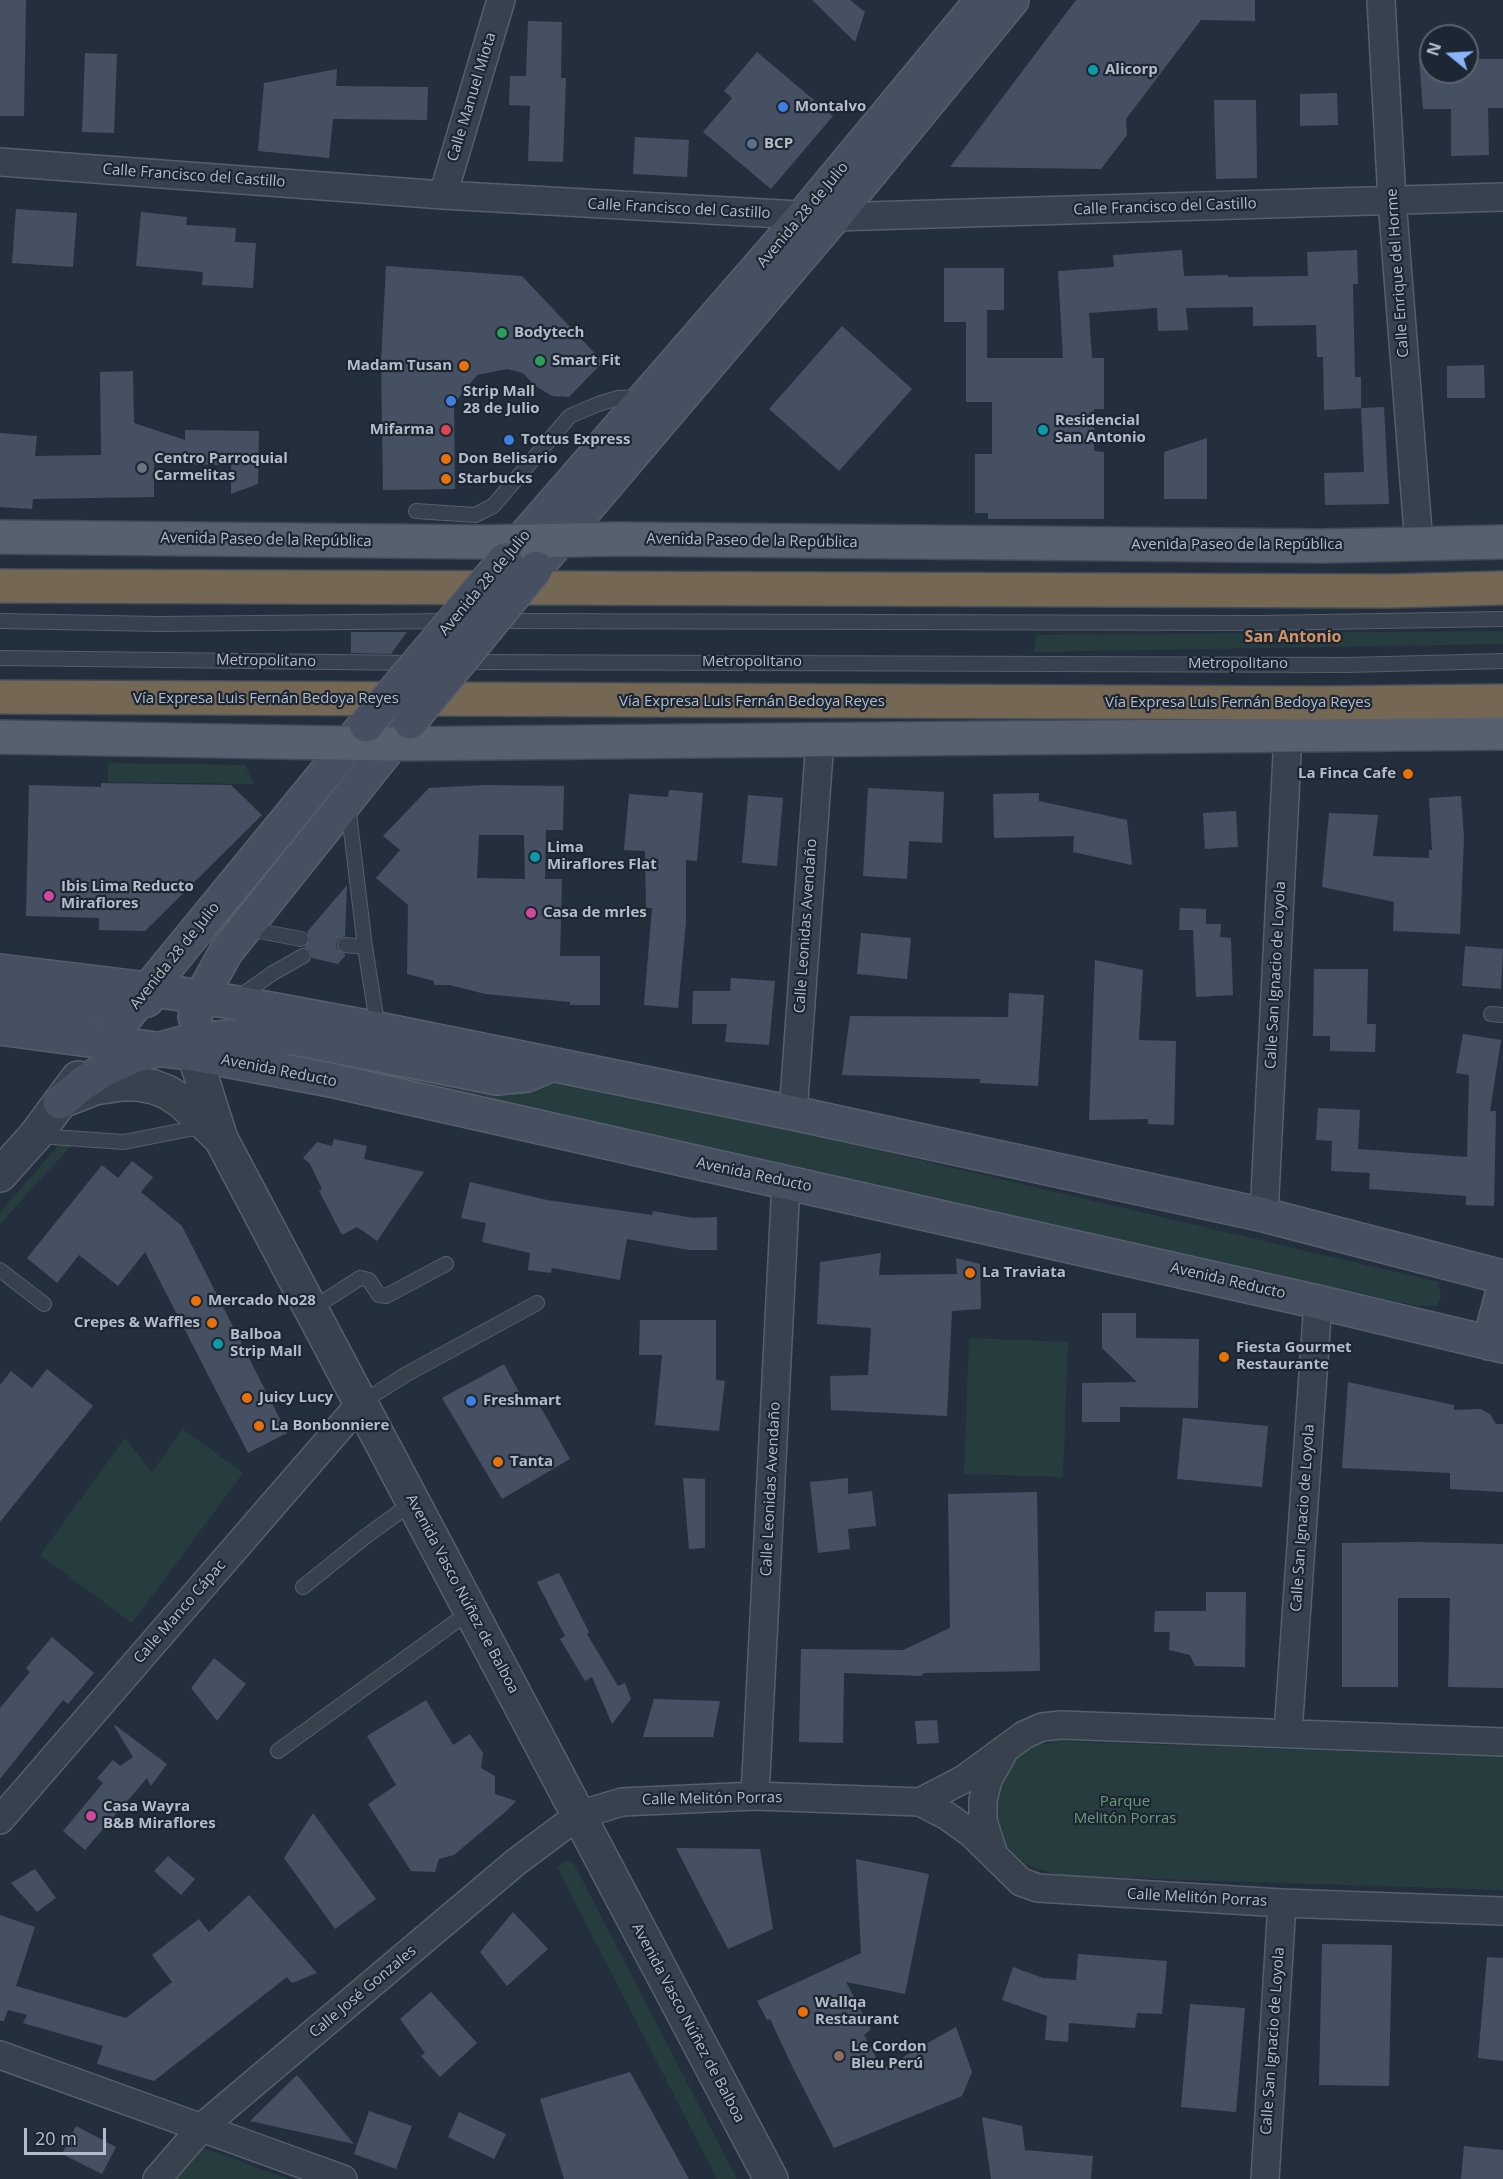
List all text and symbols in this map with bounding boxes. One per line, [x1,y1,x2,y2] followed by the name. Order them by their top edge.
[1419,24,1479,84] north arrow
[444,30,500,164] street label: Calle Manuel Miota
[1421,39,1446,59] text: N
[1105,61,1158,79] place label: Alicorp
[1086,63,1100,77] marker: Alicorp
[795,98,866,116] place label: Montalvo
[776,100,790,114] marker: Montalvo
[764,135,793,153] place label: BCP
[745,137,759,151] marker: BCP
[754,159,852,271] street label: Avenida 28 de Julio
[102,161,286,191] street label: Calle Francisco del Castillo
[1383,188,1413,358] street label: Calle Enrique del Horme
[587,195,771,223] street label: Calle Francisco del Castillo
[1073,195,1257,219] street label: Calle Francisco del Castillo
[514,324,584,342] place label: Bodytech
[495,326,509,340] marker: Bodytech
[552,352,621,370] place label: Smart Fit
[533,354,547,368] marker: Smart Fit
[347,357,452,375] place label: Madam Tusan
[457,359,471,373] marker: Madam Tusan
[463,383,540,418] place label: Strip Mall 28 de Julio
[444,394,458,408] marker: Strip Mall 28 de Julio
[1055,412,1146,447] place label: Residencial San Antonio
[370,421,434,439] place label: Mifarma
[439,423,453,437] marker: Mifarma
[1036,423,1050,437] marker: Residencial San Antonio
[521,431,630,449] place label: Tottus Express
[502,433,516,447] marker: Tottus Express
[154,450,288,485] place label: Centro Parroquial Carmelitas
[458,450,557,468] place label: Don Belisario
[439,452,453,466] marker: Don Belisario
[135,461,149,475] marker: Centro Parroquial Carmelitas
[458,470,532,488] place label: Starbucks
[439,472,453,486] marker: Starbucks
[436,527,534,639] street label: Avenida 28 de Julio
[160,529,372,551] street label: Avenida Paseo de la República
[646,530,858,552] street label: Avenida Paseo de la República
[1131,536,1343,554] street label: Avenida Paseo de la República
[1245,627,1341,647] district label: San Antonio
[216,651,316,671] street label: Metropolitano
[702,653,802,671] street label: Metropolitano
[1188,655,1288,673] street label: Metropolitano
[133,690,399,708] street label: Vía Expresa Luis Fernán Bedoya Reyes
[619,693,885,711] street label: Vía Expresa Luis Fernán Bedoya Reyes
[1105,694,1371,712] street label: Vía Expresa Luis Fernán Bedoya Reyes
[1298,765,1396,783] place label: La Finca Cafe
[1401,767,1415,781] marker: La Finca Cafe
[791,838,821,1014] street label: Calle Leonidas Avendaño
[547,839,657,874] place label: Lima Miraflores Flat
[528,850,542,864] marker: Lima Miraflores Flat
[61,878,194,913] place label: Ibis Lima Reducto Miraflores
[1262,881,1290,1069] street label: Calle San Ignacio de Loyola
[42,889,56,903] marker: Ibis Lima Reducto Miraflores
[126,899,224,1013] street label: Avenida 28 de Julio
[543,904,647,922] place label: Casa de mrles
[524,906,538,920] marker: Casa de mrles
[220,1051,338,1091] street label: Avenida Reducto
[695,1154,813,1196] street label: Avenida Reducto
[1169,1259,1287,1303] street label: Avenida Reducto
[982,1264,1066,1282] place label: La Traviata
[963,1266,977,1280] marker: La Traviata
[208,1292,316,1310] place label: Mercado No28
[189,1294,203,1308] marker: Mercado No28
[74,1314,200,1332] place label: Crepes & Waffles
[205,1316,219,1330] marker: Crepes & Waffles
[230,1326,302,1361] place label: Balboa Strip Mall
[211,1337,225,1351] marker: Balboa Strip Mall
[1236,1339,1352,1374] place label: Fiesta Gourmet Restaurante
[1217,1350,1231,1364] marker: Fiesta Gourmet Restaurante
[259,1389,333,1407] place label: Juicy Lucy
[240,1391,254,1405] marker: Juicy Lucy
[483,1392,561,1410] place label: Freshmart
[464,1394,478,1408] marker: Freshmart
[757,1401,785,1577] street label: Calle Leonidas Avendaño
[271,1417,389,1435] place label: La Bonbonniere
[252,1419,266,1433] marker: La Bonbonniere
[1287,1424,1319,1612] street label: Calle San Ignacio de Loyola
[510,1453,553,1471] place label: Tanta
[491,1455,505,1469] marker: Tanta
[402,1491,522,1697] street label: Avenida Vasco Núñez de Balboa
[130,1557,230,1667] street label: Calle Manco Cápac
[642,1789,782,1809] street label: Calle Melitón Porras
[1074,1793,1176,1828] park label: Parque Melitón Porras
[103,1798,216,1833] place label: Casa Wayra B&B Miraflores
[84,1809,98,1823] marker: Casa Wayra B&B Miraflores
[1126,1885,1268,1911] street label: Calle Melitón Porras
[628,1920,748,2126] street label: Avenida Vasco Núñez de Balboa
[306,1942,420,2042] street label: Calle José Gonzales
[1257,1947,1289,2135] street label: Calle San Ignacio de Loyola
[815,1994,899,2029] place label: Wallqa Restaurant
[796,2005,810,2019] marker: Wallqa Restaurant
[851,2038,927,2073] place label: Le Cordon Bleu Perú
[832,2049,846,2063] marker: Le Cordon Bleu Perú
[27,2116,110,2154] scale bar
[35,2126,77,2150] text: 20 m

